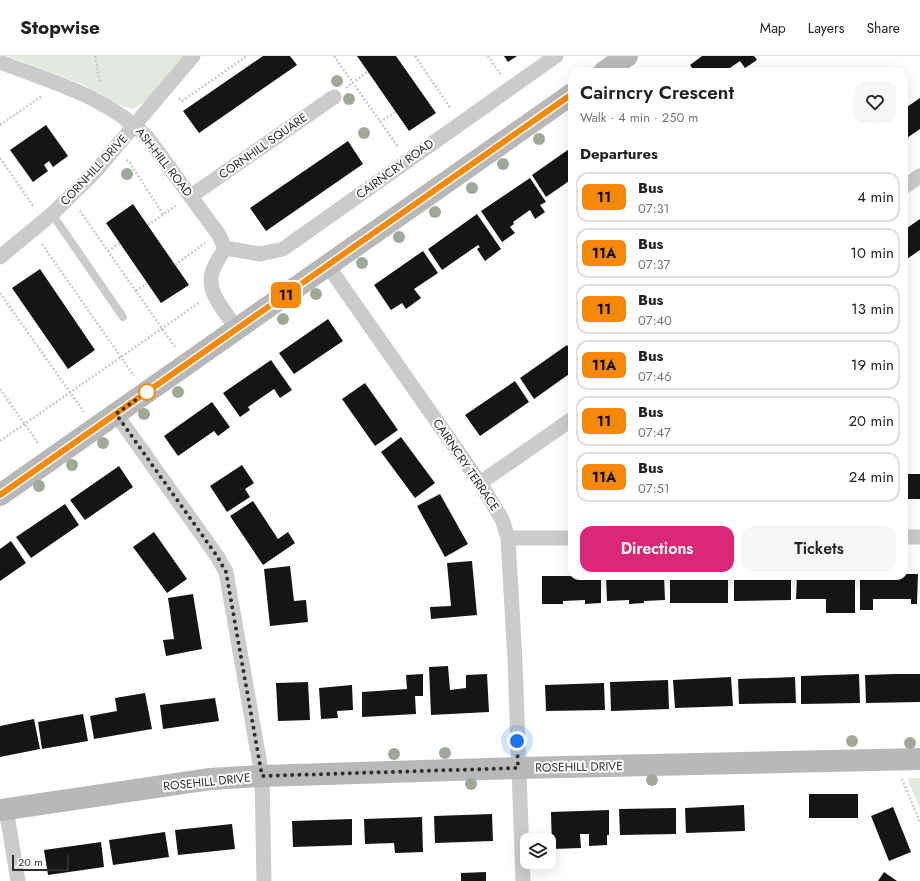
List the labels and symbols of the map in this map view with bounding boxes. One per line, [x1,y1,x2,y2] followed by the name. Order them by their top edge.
[215,109,311,183] street label: CORNHILL SQUARE
[131,124,197,200] street label: ASH-HILL ROAD
[56,130,132,210] street label: CORNHILL DRIVE
[352,135,438,203] street label: CAIRNCRY ROAD
[268,282,304,308] line badge: 11
[138,383,156,401] unlabelled marker
[428,415,504,515] street label: CAIRNCRY TERRACE
[507,731,527,751] your location
[535,757,623,777] street label: ROSEHILL DRIVE
[162,768,252,796] street label: ROSEHILL DRIVE
[12,853,69,872] scale bar

